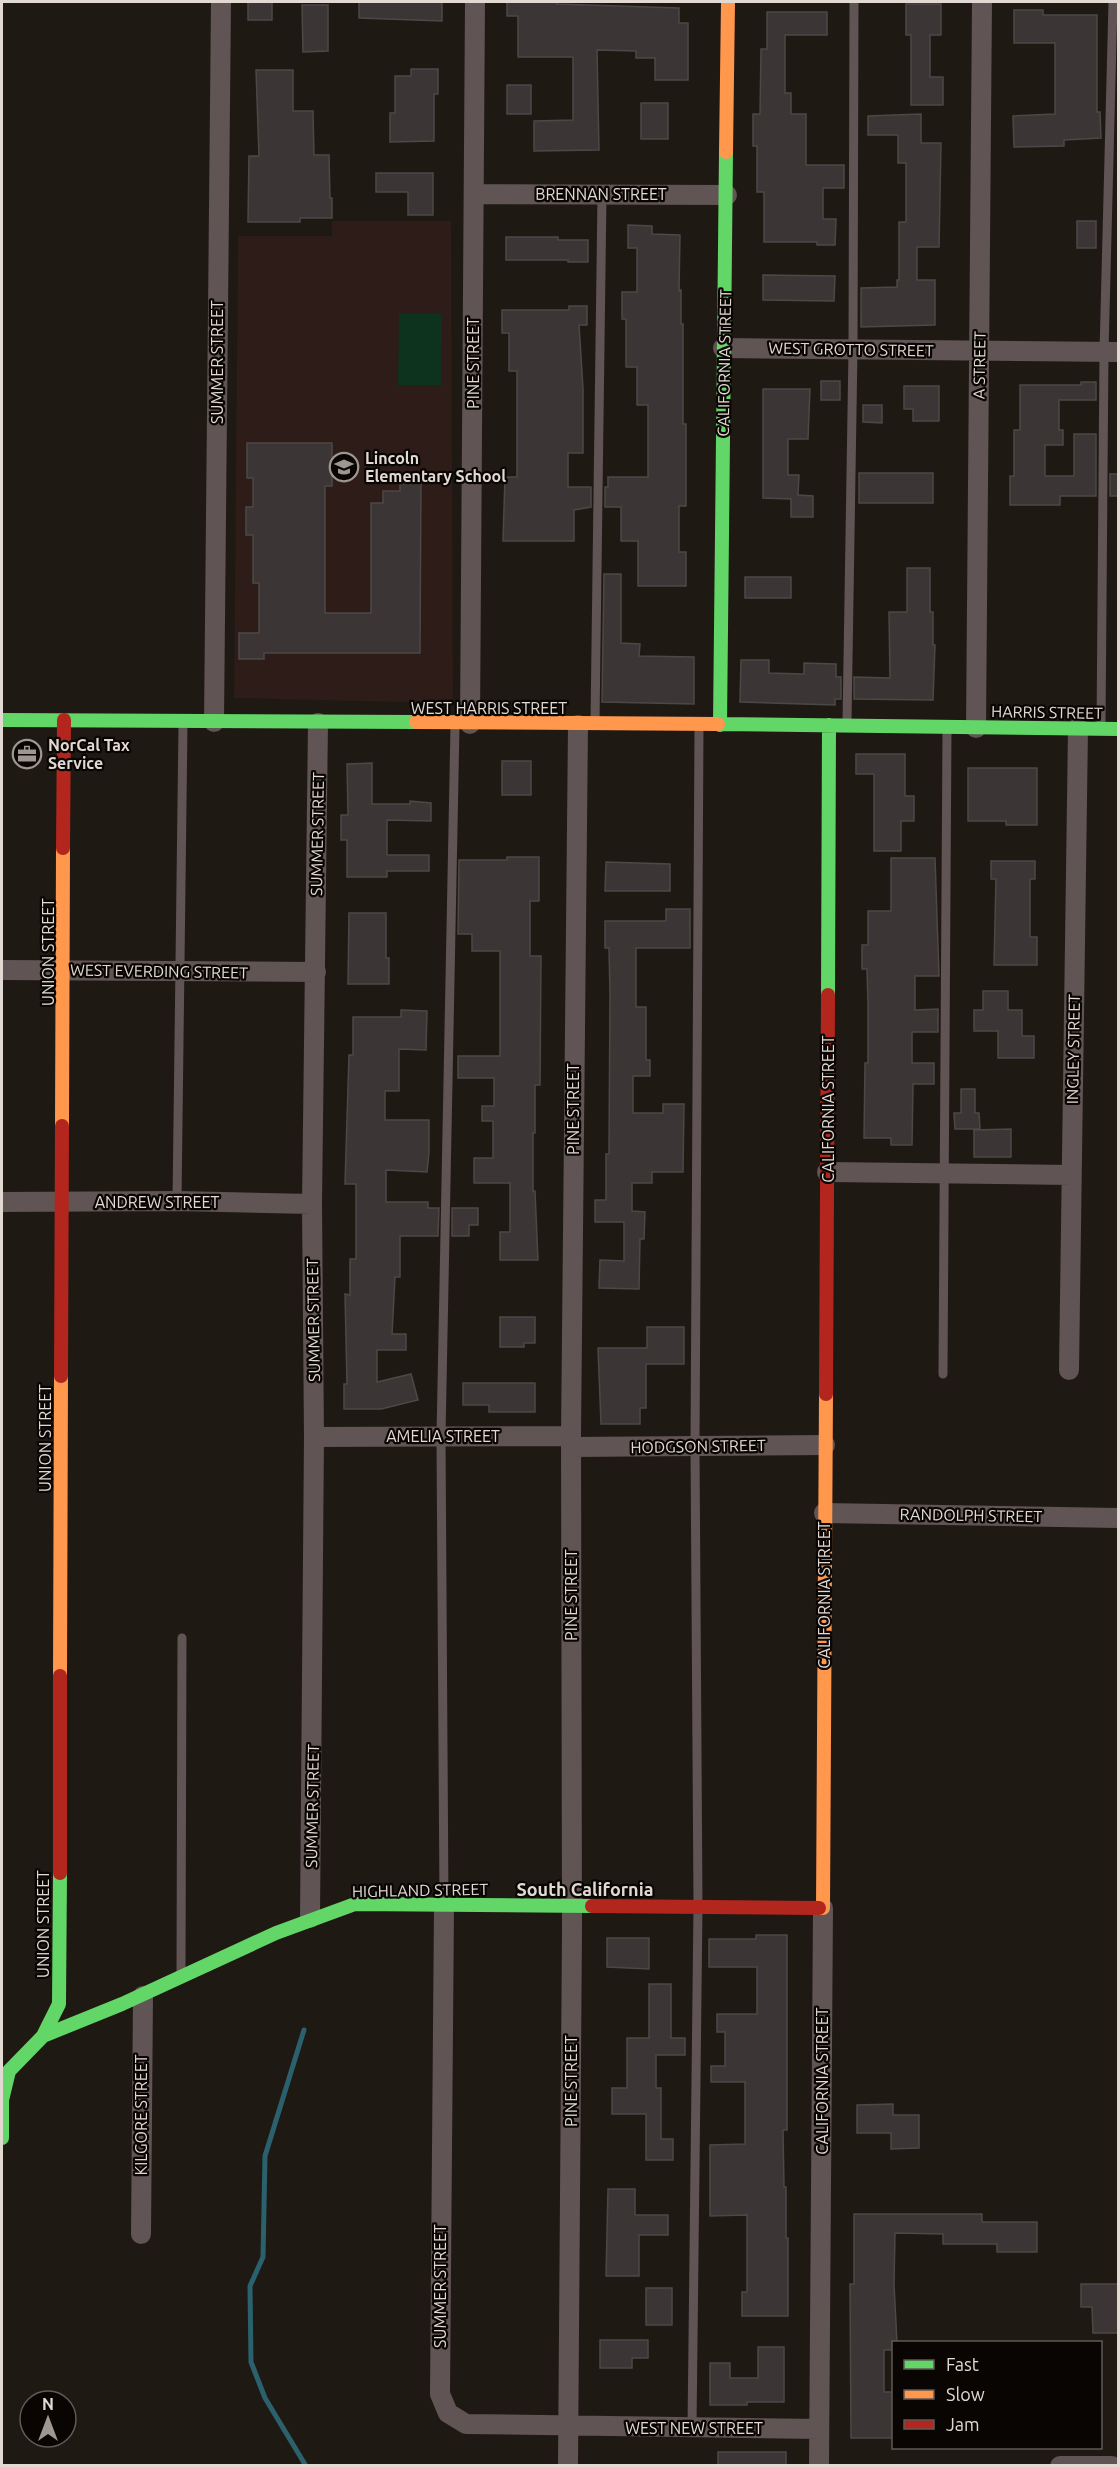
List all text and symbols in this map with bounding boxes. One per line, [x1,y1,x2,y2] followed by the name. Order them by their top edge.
[535,185,667,203] street label: BRENNAN STREET
[714,289,734,437] street label: CALIFORNIA STREET
[208,300,226,424] street label: SUMMER STREET
[464,317,482,409] street label: PINE STREET
[969,331,989,399] street label: A STREET
[768,339,934,359] street label: WEST GROTTO STREET
[365,449,506,485] place label: Lincoln Elementary School
[328,451,360,483] school or university icon: Lincoln Elementary School
[411,699,567,717] street label: WEST HARRIS STREET
[991,702,1103,722] street label: HARRIS STREET
[48,736,130,772] place label: NorCal Tax Service
[11,738,43,770] office icon: NorCal Tax Service
[307,772,327,896] street label: SUMMER STREET
[39,898,57,1006] street label: UNION STREET
[70,960,248,982] street label: WEST EVERDING STREET
[1063,994,1083,1104] street label: INGLEY STREET
[819,1035,837,1183] street label: CALIFORNIA STREET
[564,1063,582,1155] street label: PINE STREET
[95,1193,219,1211] street label: ANDREW STREET
[303,1258,323,1382] street label: SUMMER STREET
[36,1384,54,1492] street label: UNION STREET
[386,1427,500,1445] street label: AMELIA STREET
[630,1436,766,1456] street label: HODGSON STREET
[900,1505,1043,1525] street label: RANDOLPH STREET
[815,1521,833,1669] street label: CALIFORNIA STREET
[562,1549,580,1641] street label: PINE STREET
[302,1744,322,1868] street label: SUMMER STREET
[34,1870,52,1978] street label: UNION STREET
[517,1879,653,1899] district label: South California
[352,1880,488,1900] street label: HIGHLAND STREET
[813,2007,831,2155] street label: CALIFORNIA STREET
[562,2035,580,2127] street label: PINE STREET
[132,2054,150,2176] street label: KILGORE STREET
[431,2224,449,2348] street label: SUMMER STREET
[892,2341,1102,2449] legend
[946,2354,979,2374] text: Fast
[946,2384,985,2404] text: Slow
[18,2389,78,2449] north arrow
[42,2395,54,2413] text: N
[946,2414,980,2434] text: Jam
[625,2419,763,2437] street label: WEST NEW STREET

